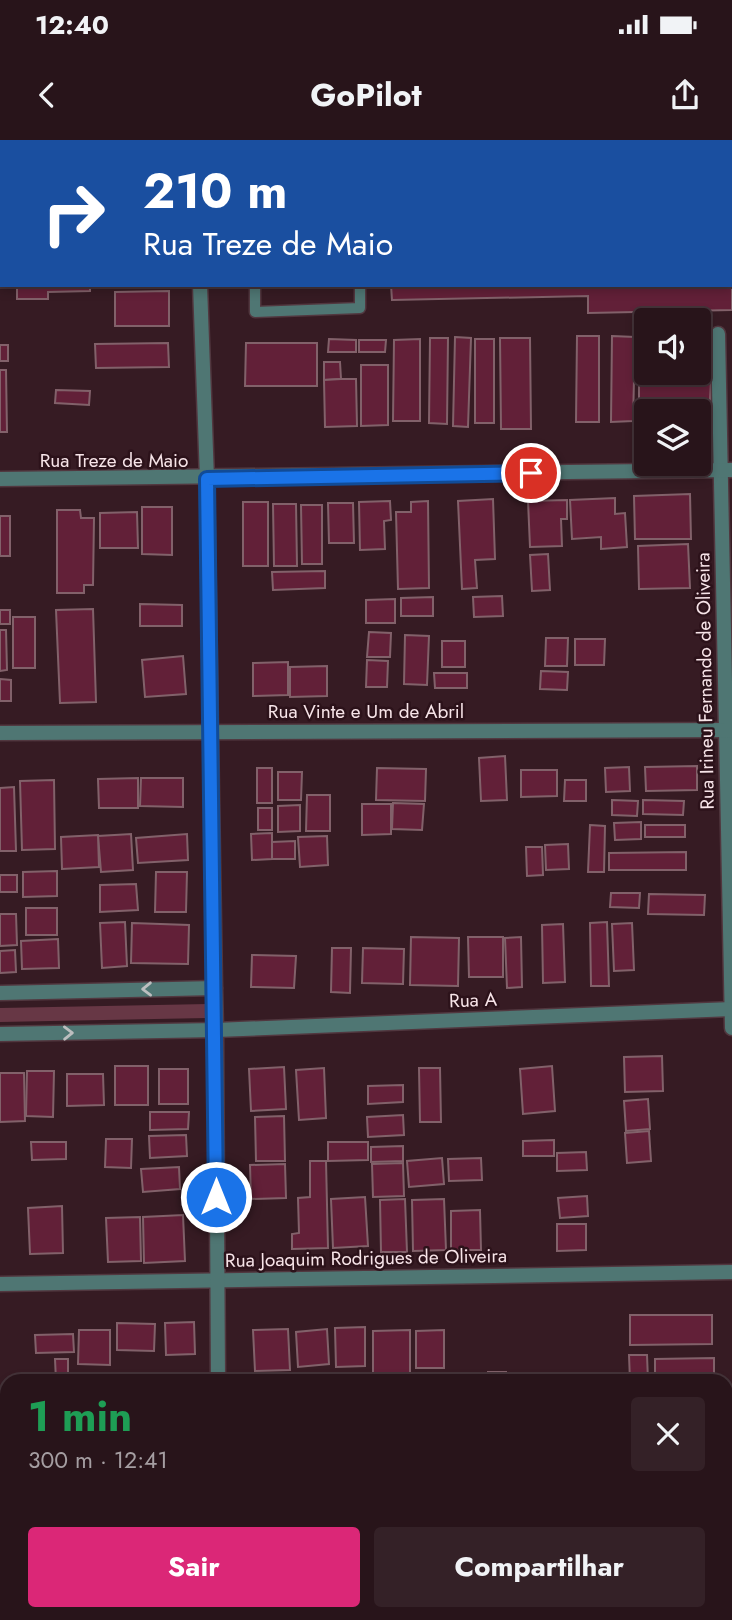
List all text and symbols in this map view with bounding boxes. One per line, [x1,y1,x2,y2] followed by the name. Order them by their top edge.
[35,6,109,44] text: 12:40
[310,72,422,118] text: GoPilot
[28,76,66,114] icon: back
[666,76,704,114] icon: share
[143,156,287,226] text: 210 m
[28,168,119,259] icon: right
[143,221,393,267] text: Rua Treze de Maio
[634,308,711,476] map controls
[634,308,711,385] button: sound
[634,399,711,476] button: layers
[501,443,561,503] pin
[40,447,188,474] street label: Rua Treze de Maio
[512,454,550,492] icon: arrive
[689,552,721,810] street label: Rua Irineu Fernando de Oliveira
[268,698,464,725] street label: Rua Vinte e Um de Abril
[141,981,152,997] one-way arrow
[449,986,498,1014] street label: Rua A
[63,1025,74,1041] one-way arrow
[179,1160,253,1234] position arrow
[225,1242,507,1274] street label: Rua Joaquim Rodrigues de Oliveira
[28,1386,132,1447] text: 1 min
[631,1397,705,1471] button: close
[28,1443,168,1477] text: 300 m · 12:41
[28,1527,360,1607] button: Sair
[374,1527,705,1607] button: Compartilhar

